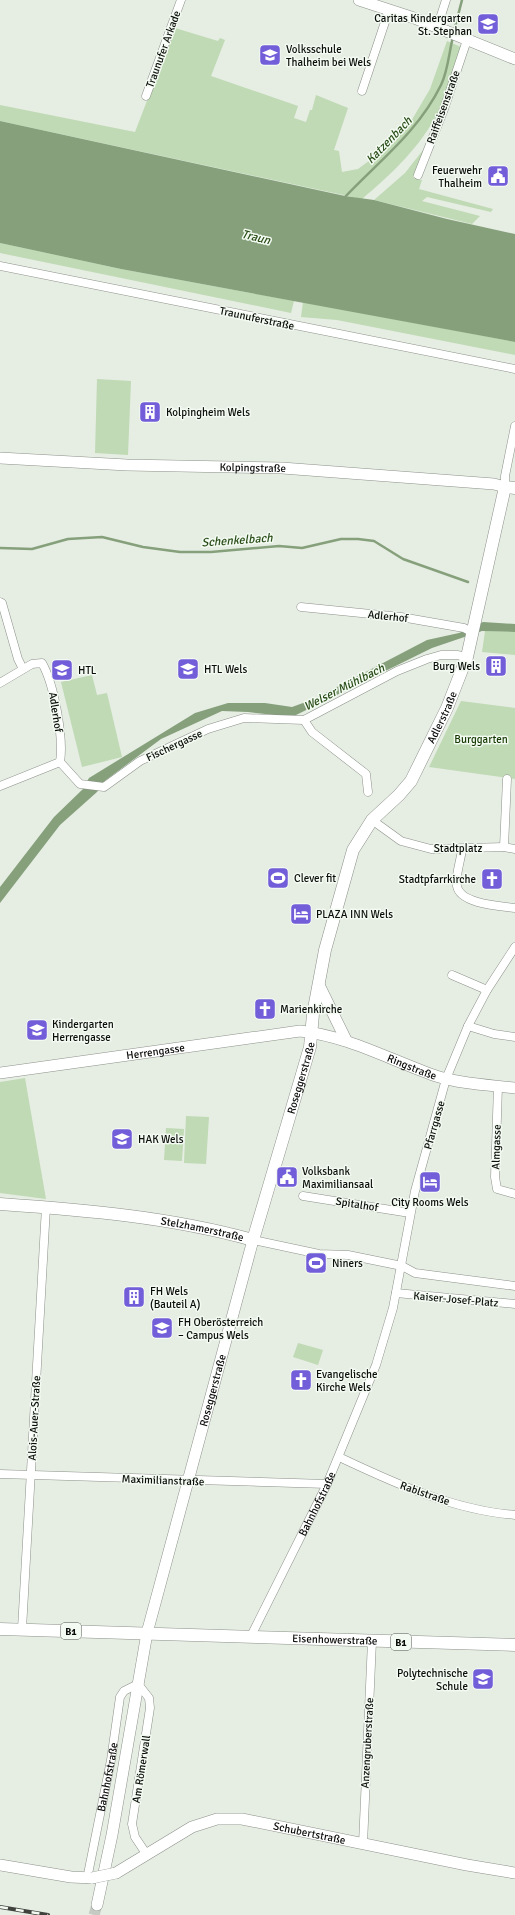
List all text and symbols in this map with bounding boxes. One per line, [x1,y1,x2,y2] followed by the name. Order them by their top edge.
[143,9,183,90] street label: Traunufer Arkade
[475,11,501,37] school or university icon: Caritas Kindergarten St. Stephan
[374,12,472,38] place label: Caritas Kindergarten St. Stephan
[257,42,283,68] school or university icon: Volksschule Thalheim bei Wels
[286,43,371,69] place label: Volksschule Thalheim bei Wels
[424,69,463,146] street label: Raiffeisenstraße
[363,113,416,167] water label: Katzenbach
[485,163,511,189] public building icon: Feuerwehr Thalheim
[432,164,482,190] place label: Feuerwehr Thalheim
[240,227,272,248] water label: Traun
[218,304,296,333] street label: Traunuferstraße
[137,399,163,425] building icon: Kolpingheim Wels
[166,406,250,419] place label: Kolpingheim Wels
[219,461,287,475] street label: Kolpingstraße
[201,530,274,550] water label: Schenkelbach
[367,608,410,625] street label: Adlerhof
[483,653,509,679] building icon: Burg Wels
[175,656,201,682] school or university icon: HTL Wels
[49,657,75,683] school or university icon: HTL
[301,660,387,714] water label: Welser Mühlbach
[433,660,480,673] place label: Burg Wels
[204,663,248,676] place label: HTL Wels
[78,664,97,677] place label: HTL
[425,690,460,746] street label: Adlerstraße
[46,691,65,734] street label: Adlerhof
[144,727,204,764] street label: Fischergasse
[454,733,508,746] park label: Burggarten
[434,842,482,855] street label: Stadtplatz
[265,865,291,891] sports icon: Clever fit
[479,866,505,892] church icon: Stadtpfarrkirche
[294,872,336,885] place label: Clever fit
[399,873,476,886] place label: Stadtpfarrkirche
[288,901,314,927] hotel icon: PLAZA INN Wels
[316,908,393,921] place label: PLAZA INN Wels
[252,996,278,1022] church icon: Marienkirche
[280,1003,342,1016] place label: Marienkirche
[24,1017,50,1043] school or university icon: Kindergarten Herrengasse
[52,1018,114,1044] place label: Kindergarten Herrengasse
[125,1041,186,1062] street label: Herrengasse
[285,1042,317,1116] street label: Roseggerstraße
[385,1052,438,1083] street label: Ringstraße
[421,1099,448,1151] street label: Pfarrgasse
[489,1124,504,1170] street label: Almgasse
[109,1126,135,1152] school or university icon: HAK Wels
[138,1133,184,1146] place label: HAK Wels
[274,1164,300,1190] public building icon: Volksbank Maximiliansaal
[302,1165,373,1191] place label: Volksbank Maximiliansaal
[417,1169,443,1195] hotel icon: City Rooms Wels
[335,1195,380,1214] street label: Spitalhof
[391,1196,469,1209] place label: City Rooms Wels
[160,1214,245,1244] street label: Stelzhamerstraße
[303,1250,329,1276] sports icon: Niners
[332,1257,363,1270] place label: Niners
[121,1284,147,1310] building icon: FH Wels (Bauteil A)
[150,1285,200,1311] place label: FH Wels (Bauteil A)
[413,1289,499,1310] street label: Kaiser-Josef-Platz
[149,1315,175,1341] school or university icon: FH Oberösterreich – Campus Wels
[178,1316,263,1342] place label: FH Oberösterreich – Campus Wels
[197,1353,229,1428] street label: Roseggerstraße
[288,1367,314,1393] church icon: Evangelische Kirche Wels
[316,1368,378,1394] place label: Evangelische Kirche Wels
[26,1375,43,1461] street label: Alois-Auer-Straße
[296,1470,338,1538] street label: Bahnhofstraße
[121,1473,205,1488] street label: Maximilianstraße
[398,1479,451,1508] street label: Rablstraße
[61,1623,81,1639] road number: B1
[292,1632,378,1648] street label: Eisenhowerstraße
[391,1634,411,1650] road number: B1
[470,1666,496,1692] school or university icon: Polytechnische Schule
[397,1667,468,1693] place label: Polytechnische Schule
[359,1697,376,1789] street label: Anzengruberstraße
[130,1734,153,1804] street label: Am Römerwall
[95,1742,120,1813] street label: Bahnhofstraße
[272,1820,347,1847] street label: Schubertstraße

